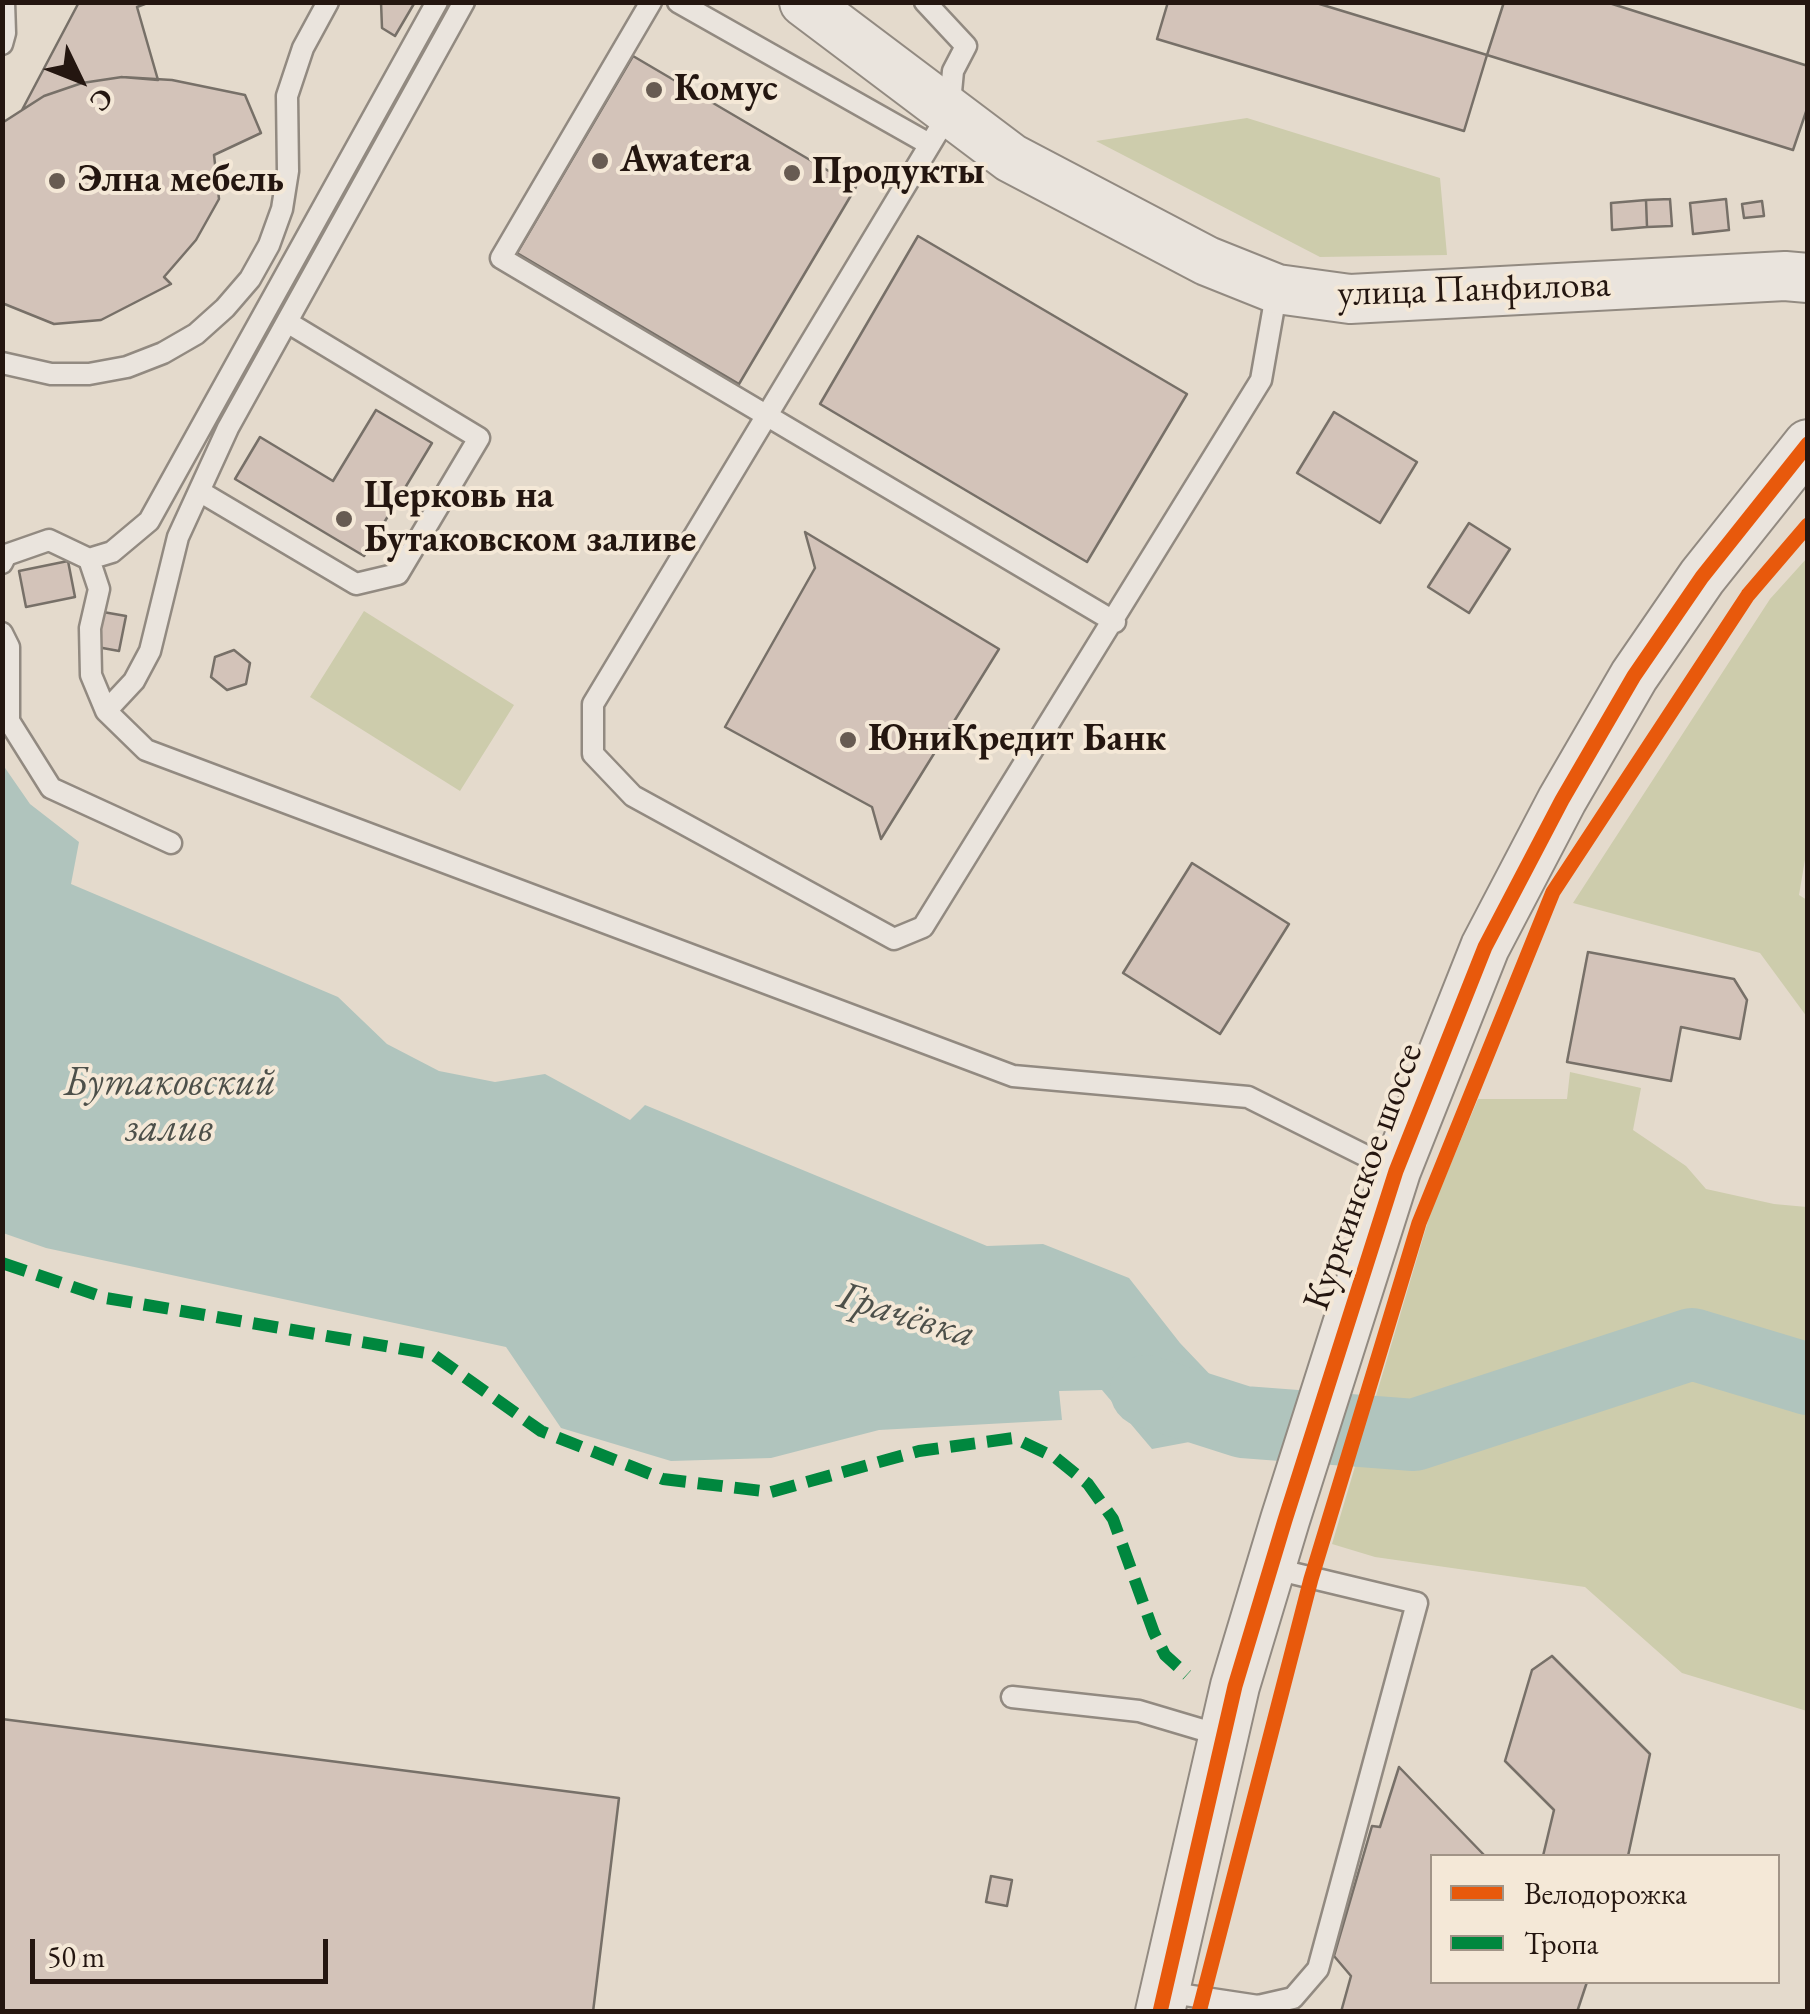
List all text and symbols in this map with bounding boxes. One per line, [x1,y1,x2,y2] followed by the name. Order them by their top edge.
[30,30,130,130] north arrow
[674,67,778,113] place label: Комус
[643,79,665,101] marker: Комус
[82,81,122,120] text: С
[620,138,751,184] place label: Awatera
[589,150,611,172] marker: Awatera
[812,150,985,196] place label: Продукты
[77,158,284,204] place label: Элна мебель
[781,162,803,184] marker: Продукты
[46,170,68,192] marker: Элна мебель
[1337,262,1611,318] street label: улица Панфилова
[364,474,696,564] place label: Церковь на Бутаковском заливе
[333,508,355,530] marker: Церковь на Бутаковском заливе
[868,717,1166,763] place label: ЮниКредит Банк
[837,729,859,751] marker: ЮниКредит Банк
[1295,1037,1433,1317] street label: Куркинское шоссе
[64,1059,276,1153] water label: Бутаковский залив
[832,1272,980,1360] water label: Грачёвка
[1430,1854,1780,1984] legend
[1524,1874,1687,1913] text: Велодорожка
[35,1919,332,1981] scale bar
[1524,1924,1599,1963] text: Тропа
[47,1937,105,1976] text: 50 m

